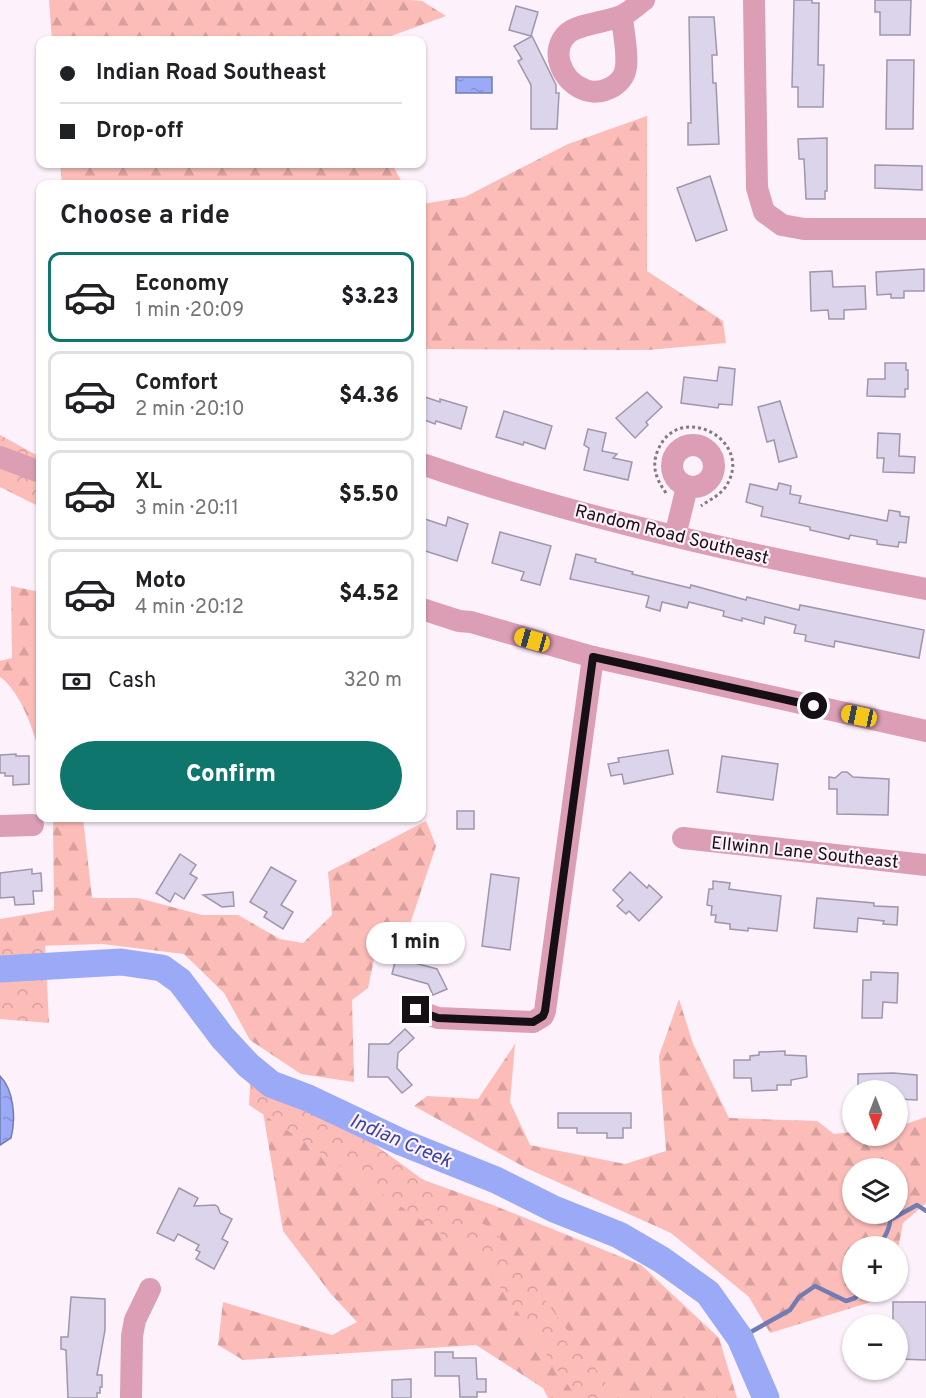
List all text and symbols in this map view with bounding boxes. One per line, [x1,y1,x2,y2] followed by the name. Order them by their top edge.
[96,60,327,87] text: Indian Road Southeast
[96,118,183,145] text: Drop-off
[60,199,230,233] text: Choose a ride
[63,270,117,324] icon: car
[135,271,229,298] text: Economy
[341,284,399,311] text: $3.23
[135,298,244,324] text: 1 min · 20:09
[63,369,117,423] icon: car
[135,370,218,397] text: Comfort
[339,383,399,410] text: $4.36
[135,397,245,423] text: 2 min · 20:10
[63,468,117,522] icon: car
[135,469,162,496] text: XL
[339,482,399,509] text: $5.50
[135,496,239,522] text: 3 min · 20:11
[572,500,771,571] street label: Random Road Southeast
[63,567,117,621] icon: car
[135,568,186,595] text: Moto
[339,581,399,608] text: $4.52
[135,595,244,621] text: 4 min · 20:12
[512,626,552,654] car
[60,665,93,698] icon: cash
[108,668,157,695] text: Cash
[344,668,402,694] text: 320 m
[800,692,827,719] route start
[840,703,878,729] car
[60,741,402,810] button: Confirm
[710,832,900,875] street label: Ellwinn Lane Southeast
[366,923,466,965] callout: 1 min
[391,930,440,956] text: 1 min
[402,996,429,1023] route end
[842,1080,908,1146] north arrow
[842,1080,908,1380] map controls
[345,1109,456,1175] water label: Indian Creek
[842,1158,908,1224] button: layers
[842,1236,908,1302] button: +
[842,1314,908,1380] button: −

